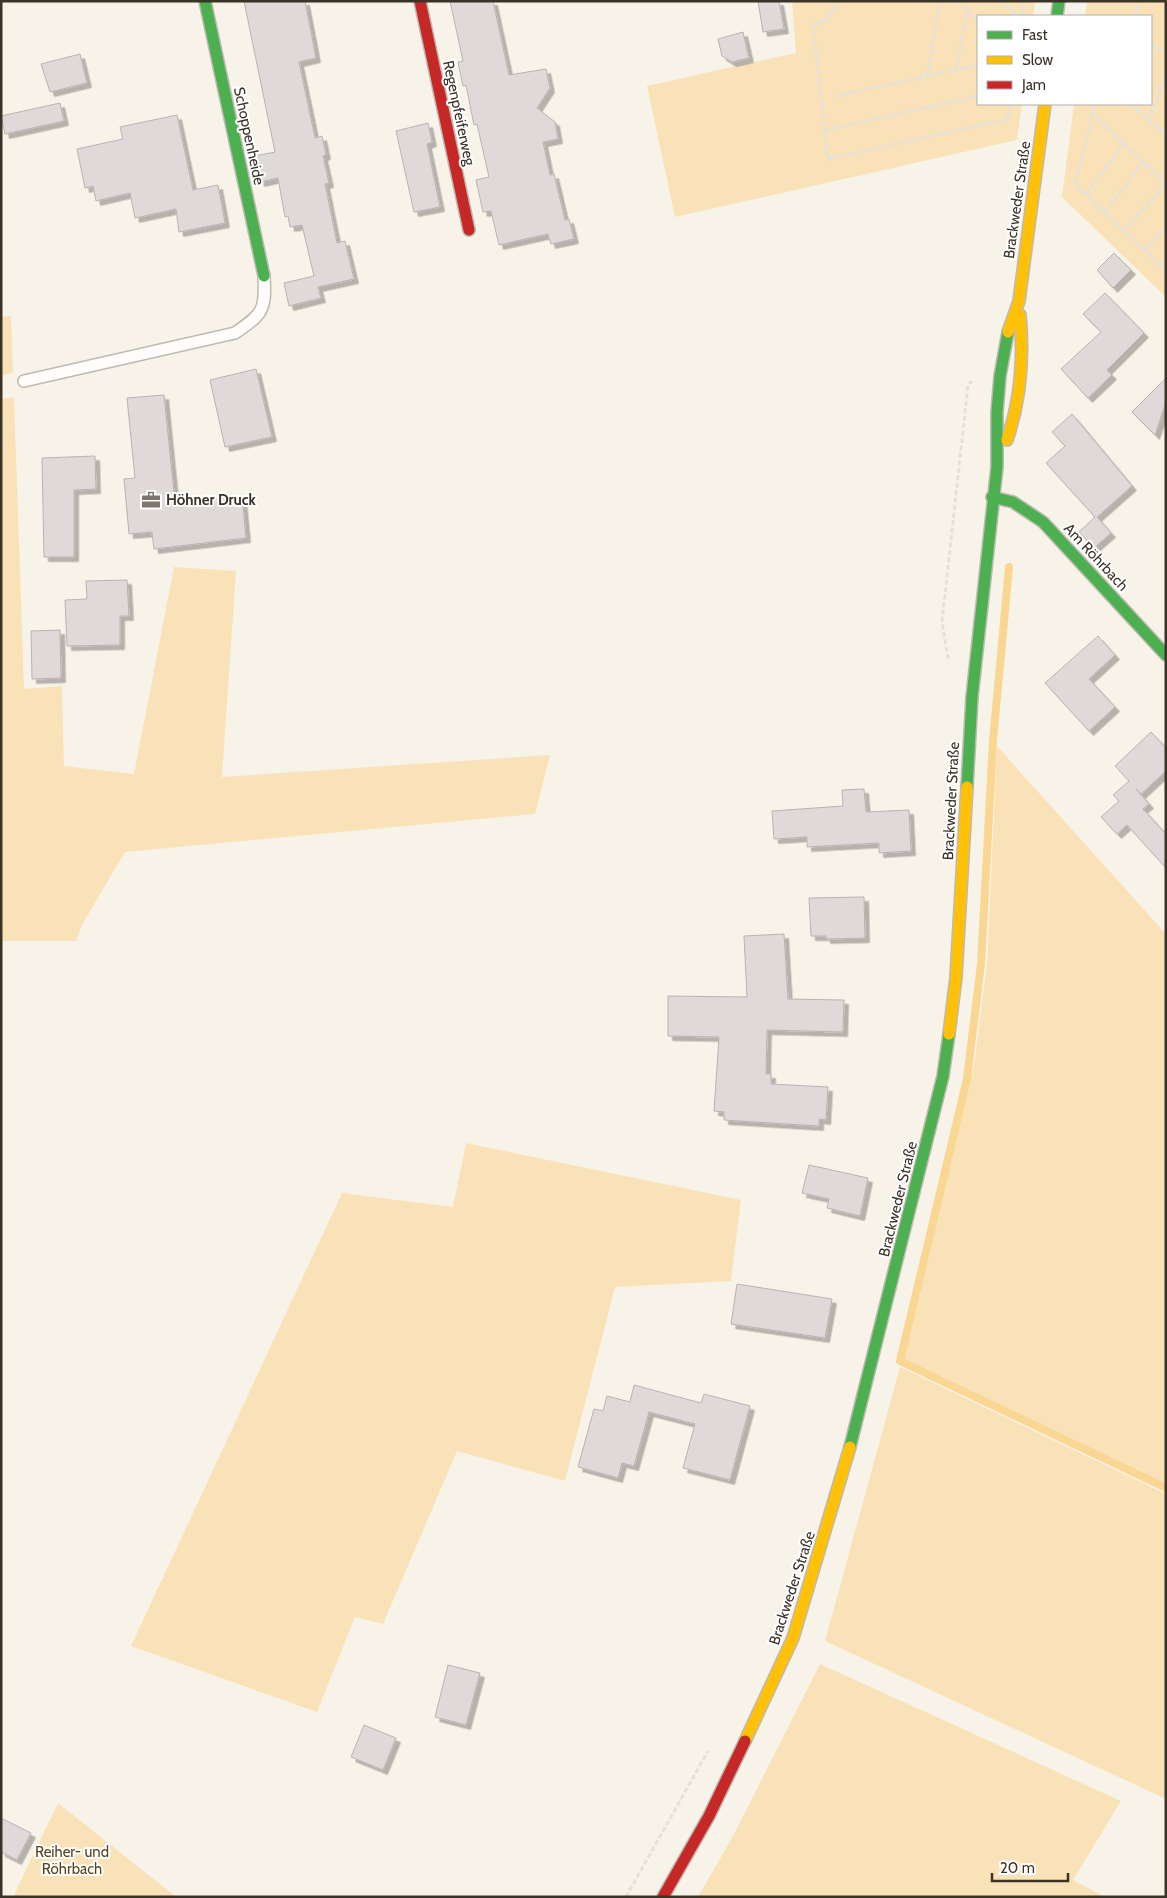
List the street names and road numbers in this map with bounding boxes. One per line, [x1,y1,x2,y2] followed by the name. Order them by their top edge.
[439,59,479,168] street label: Regenpfeiferweg
[230,85,268,187] street label: Schoppenheide
[1000,140,1034,260] street label: Brackweder Straße
[1060,519,1132,595] street label: Am Röhrbach
[939,741,963,861] street label: Brackweder Straße
[875,1139,921,1259] street label: Brackweder Straße
[765,1529,819,1647] street label: Brackweder Straße

